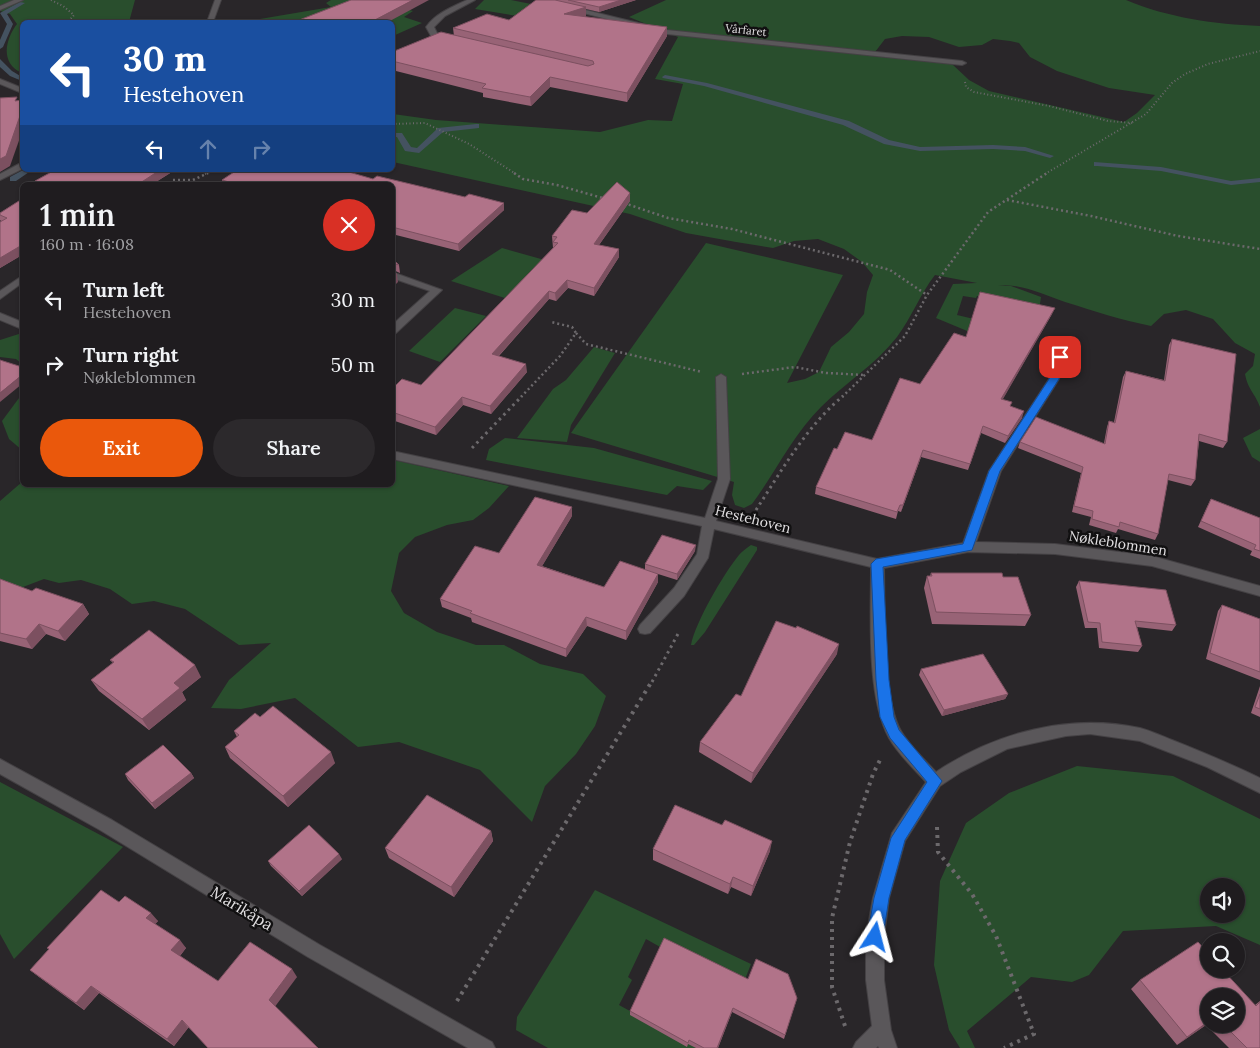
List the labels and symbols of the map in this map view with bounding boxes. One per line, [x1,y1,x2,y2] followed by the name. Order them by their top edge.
[724,21,768,39] street label: Vårfaret
[1039,336,1081,378] pin
[713,501,793,537] street label: Hestehoven
[1068,526,1169,560] street label: Nøkleblommen
[207,882,277,934] street label: Marikåpa
[848,910,900,962] position arrow

